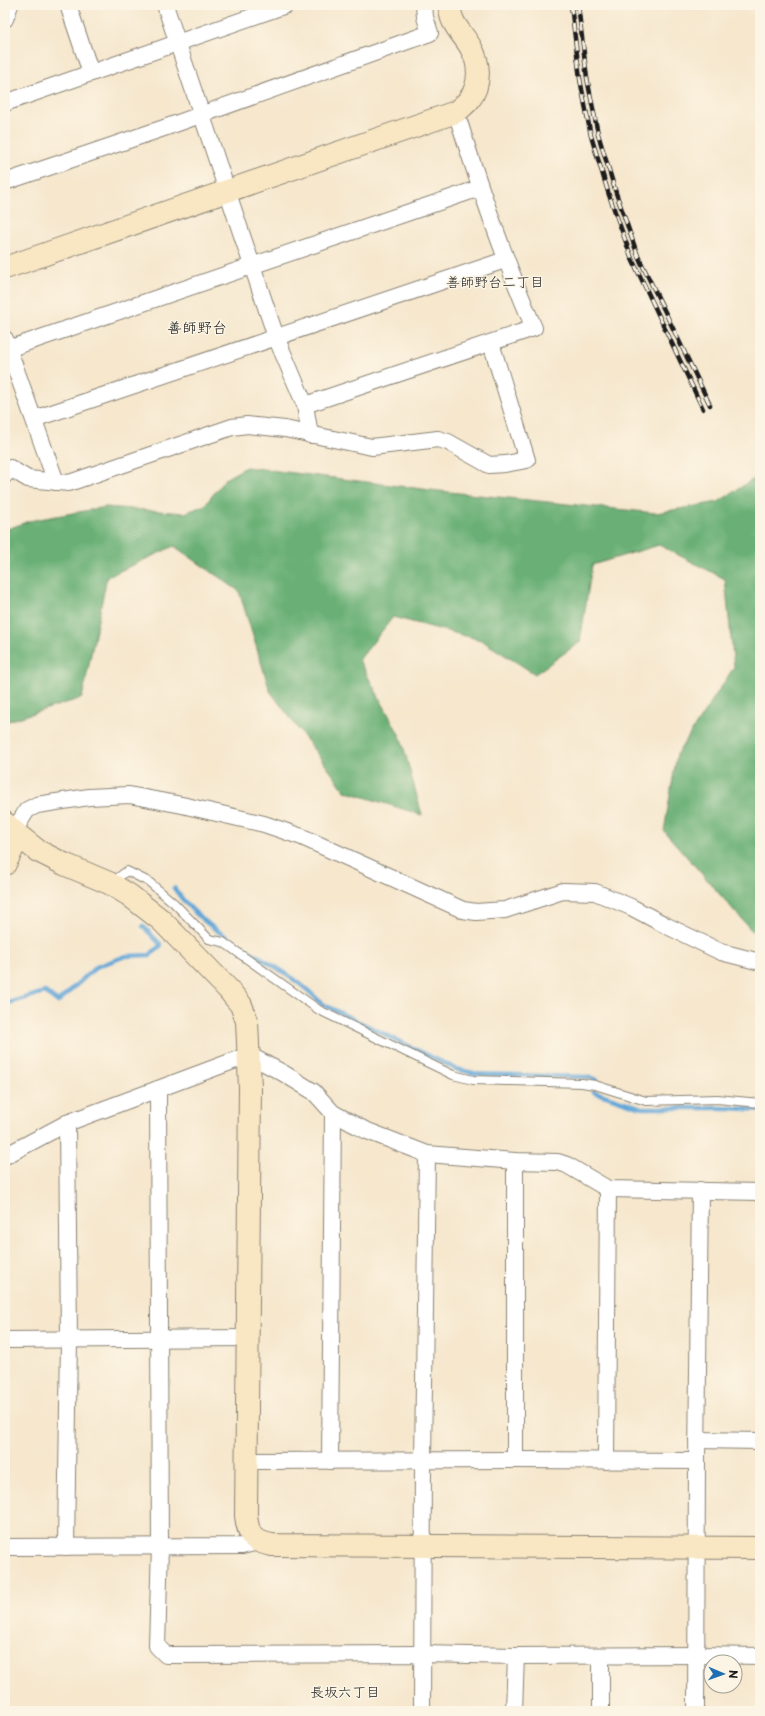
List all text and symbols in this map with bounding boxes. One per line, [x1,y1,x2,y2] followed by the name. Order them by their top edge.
[446,271,544,292] district label: 善師野台二丁目
[167,315,227,338] district label: 善師野台
[703,1654,743,1694] north arrow
[725,1670,742,1679] text: N
[310,1681,380,1702] district label: 長坂六丁目

